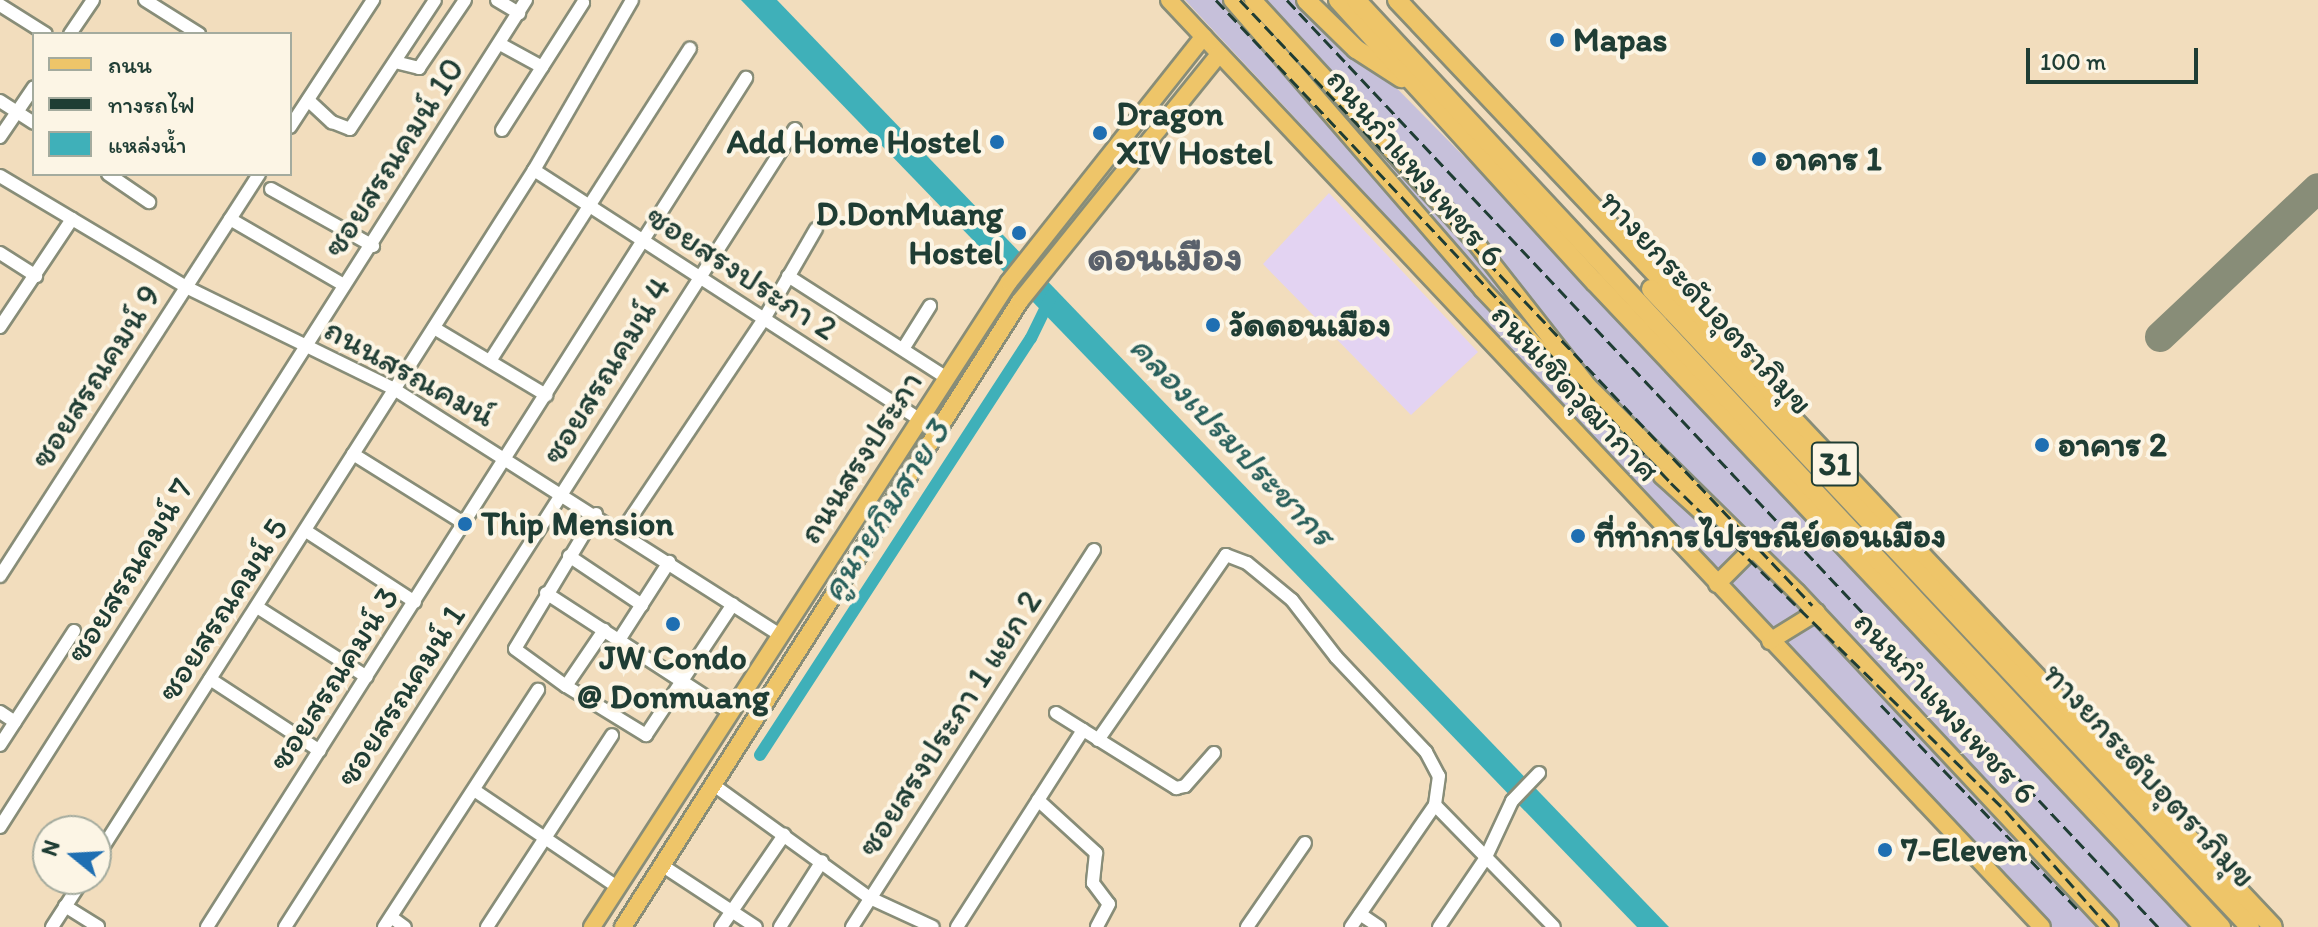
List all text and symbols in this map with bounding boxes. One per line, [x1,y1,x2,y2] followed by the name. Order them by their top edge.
[1573,20,1667,60] place label: Mapas
[1548,31,1566,49] marker: Mapas
[32,32,292,176] legend
[2030,32,2202,82] scale bar
[2040,47,2106,76] text: 100 m
[108,50,152,79] text: ถนน
[314,50,472,264] street label: ซอยสรณคมน์ 10
[1318,59,1514,275] street label: ถนนกำแพงเพชร 6
[108,90,195,119] text: ทางรถไฟ
[1116,93,1273,172] place label: Dragon XIV Hostel
[727,122,981,162] place label: Add Home Hostel
[1091,124,1109,142] marker: Dragon XIV Hostel
[108,130,187,159] text: แหล่งน้ำ
[988,133,1006,151] marker: Add Home Hostel
[1775,139,1882,179] place label: อาคาร 1
[1750,150,1768,168] marker: อาคาร 1
[1592,181,1822,423] street label: ทางยกระดับอุตราภิมุข
[816,193,1003,272] place label: D.DonMuang Hostel
[639,195,845,349] street label: ซอยสรงประภา 2
[1010,224,1028,242] marker: D.DonMuang Hostel
[1087,231,1243,281] district label: ดอนเมือง
[532,269,680,471] street label: ซอยสรณคมน์ 4
[21,277,169,475] street label: ซอยสรณคมน์ 9
[1483,294,1669,490] street label: ถนนเชิดวุฒากาศ
[1229,305,1391,345] place label: วัดดอนเมือง
[318,308,502,436] street label: ถนนสรณคมน์
[1204,316,1222,334] marker: วัดดอนเมือง
[1121,325,1345,555] water label: คลองเปรมประชากร
[789,363,931,551] street label: ถนนสรงประภา
[810,412,958,608] water label: คูนายกิมสาย 3
[2058,425,2167,465] place label: อาคาร 2
[1809,436,1861,492] road number: 31
[2033,436,2051,454] marker: อาคาร 2
[56,470,202,670] street label: ซอยสรณคมน์ 7
[481,504,674,544] place label: Thip Mension
[148,510,296,708] street label: ซอยสรณคมน์ 5
[456,515,474,533] marker: Thip Mension
[1594,516,1946,556] place label: ที่ทำการไปรษณีย์ดอนเมือง
[1569,527,1587,545] marker: ที่ทำการไปรษณีย์ดอนเมือง
[258,578,408,778] street label: ซอยสรณคมน์ 3
[848,582,1050,864] street label: ซอยสรงประภา 1 แยก 2
[326,597,474,793] street label: ซอยสรณคมน์ 1
[1846,601,2046,813] street label: ถนนกำแพงเพชร 6
[664,615,682,633] marker: JW Condo @ Donmuang
[577,637,769,716] place label: JW Condo @ Donmuang
[2035,654,2265,896] street label: ทางยกระดับอุตราภิมุข
[32,815,112,895] north arrow
[1901,830,2027,870] place label: 7-Eleven
[35,837,66,859] text: N
[1876,841,1894,859] marker: 7-Eleven

